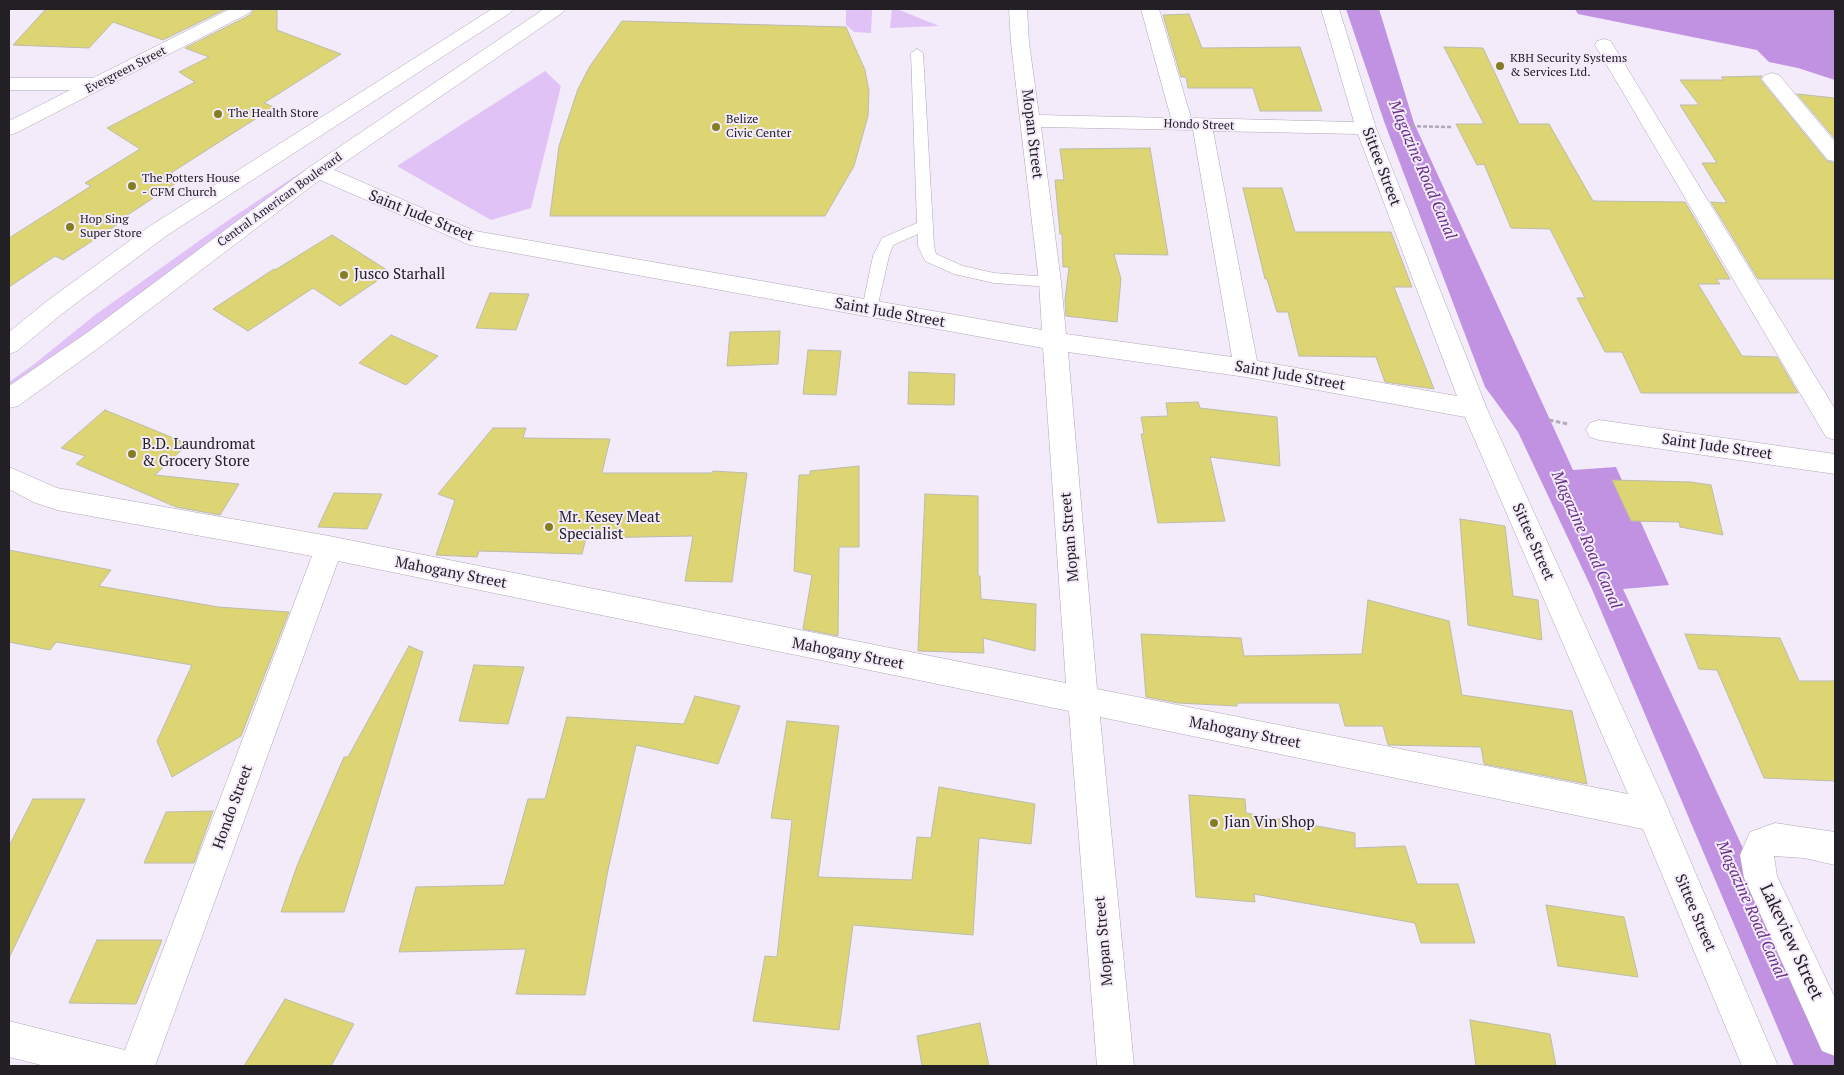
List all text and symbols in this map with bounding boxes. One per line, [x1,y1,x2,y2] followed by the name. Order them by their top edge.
[83,43,169,97] street label: Evergreen Street
[1510,52,1627,80] place label: KBH Security Systems & Services Ltd.
[1494,60,1506,72] marker: KBH Security Systems & Services Ltd.
[1018,88,1046,180] street label: Mopan Street
[1384,98,1460,242] water label: Magazine Road Canal
[228,107,318,121] place label: The Health Store
[212,108,224,120] marker: The Health Store
[726,113,791,141] place label: Belize Civic Center
[1163,117,1235,133] street label: Hondo Street
[710,121,722,133] marker: Belize Civic Center
[1358,125,1404,209] street label: Sittee Street
[215,150,345,250] street label: Central American Boulevard
[142,172,240,200] place label: The Potters House - CFM Church
[126,180,138,192] marker: The Potters House - CFM Church
[366,187,476,245] street label: Saint Jude Street
[80,213,142,241] place label: Hop Sing Super Store
[64,221,76,233] marker: Hop Sing Super Store
[354,266,445,284] place label: Jusco Starhall
[338,269,350,281] marker: Jusco Starhall
[834,294,946,332] street label: Saint Jude Street
[1234,357,1346,395] street label: Saint Jude Street
[1661,430,1773,464] street label: Saint Jude Street
[142,436,255,471] place label: B.D. Laundromat & Grocery Store
[126,448,138,460] marker: B.D. Laundromat & Grocery Store
[1547,468,1625,612] water label: Magazine Road Canal
[1057,491,1083,583] street label: Mopan Street
[1508,501,1558,583] street label: Sittee Street
[559,509,660,544] place label: Mr. Kesey Meat Specialist
[543,521,555,533] marker: Mr. Kesey Meat Specialist
[394,553,508,593] street label: Mahogany Street
[791,634,905,674] street label: Mahogany Street
[1188,713,1302,753] street label: Mahogany Street
[209,762,257,852] street label: Hondo Street
[1224,814,1315,832] place label: Jian Vin Shop
[1208,817,1220,829] marker: Jian Vin Shop
[1712,838,1790,982] water label: Magazine Road Canal
[1671,872,1719,954] street label: Sittee Street
[1755,880,1827,1004] street label: Lakeview Street
[1091,895,1117,987] street label: Mopan Street

